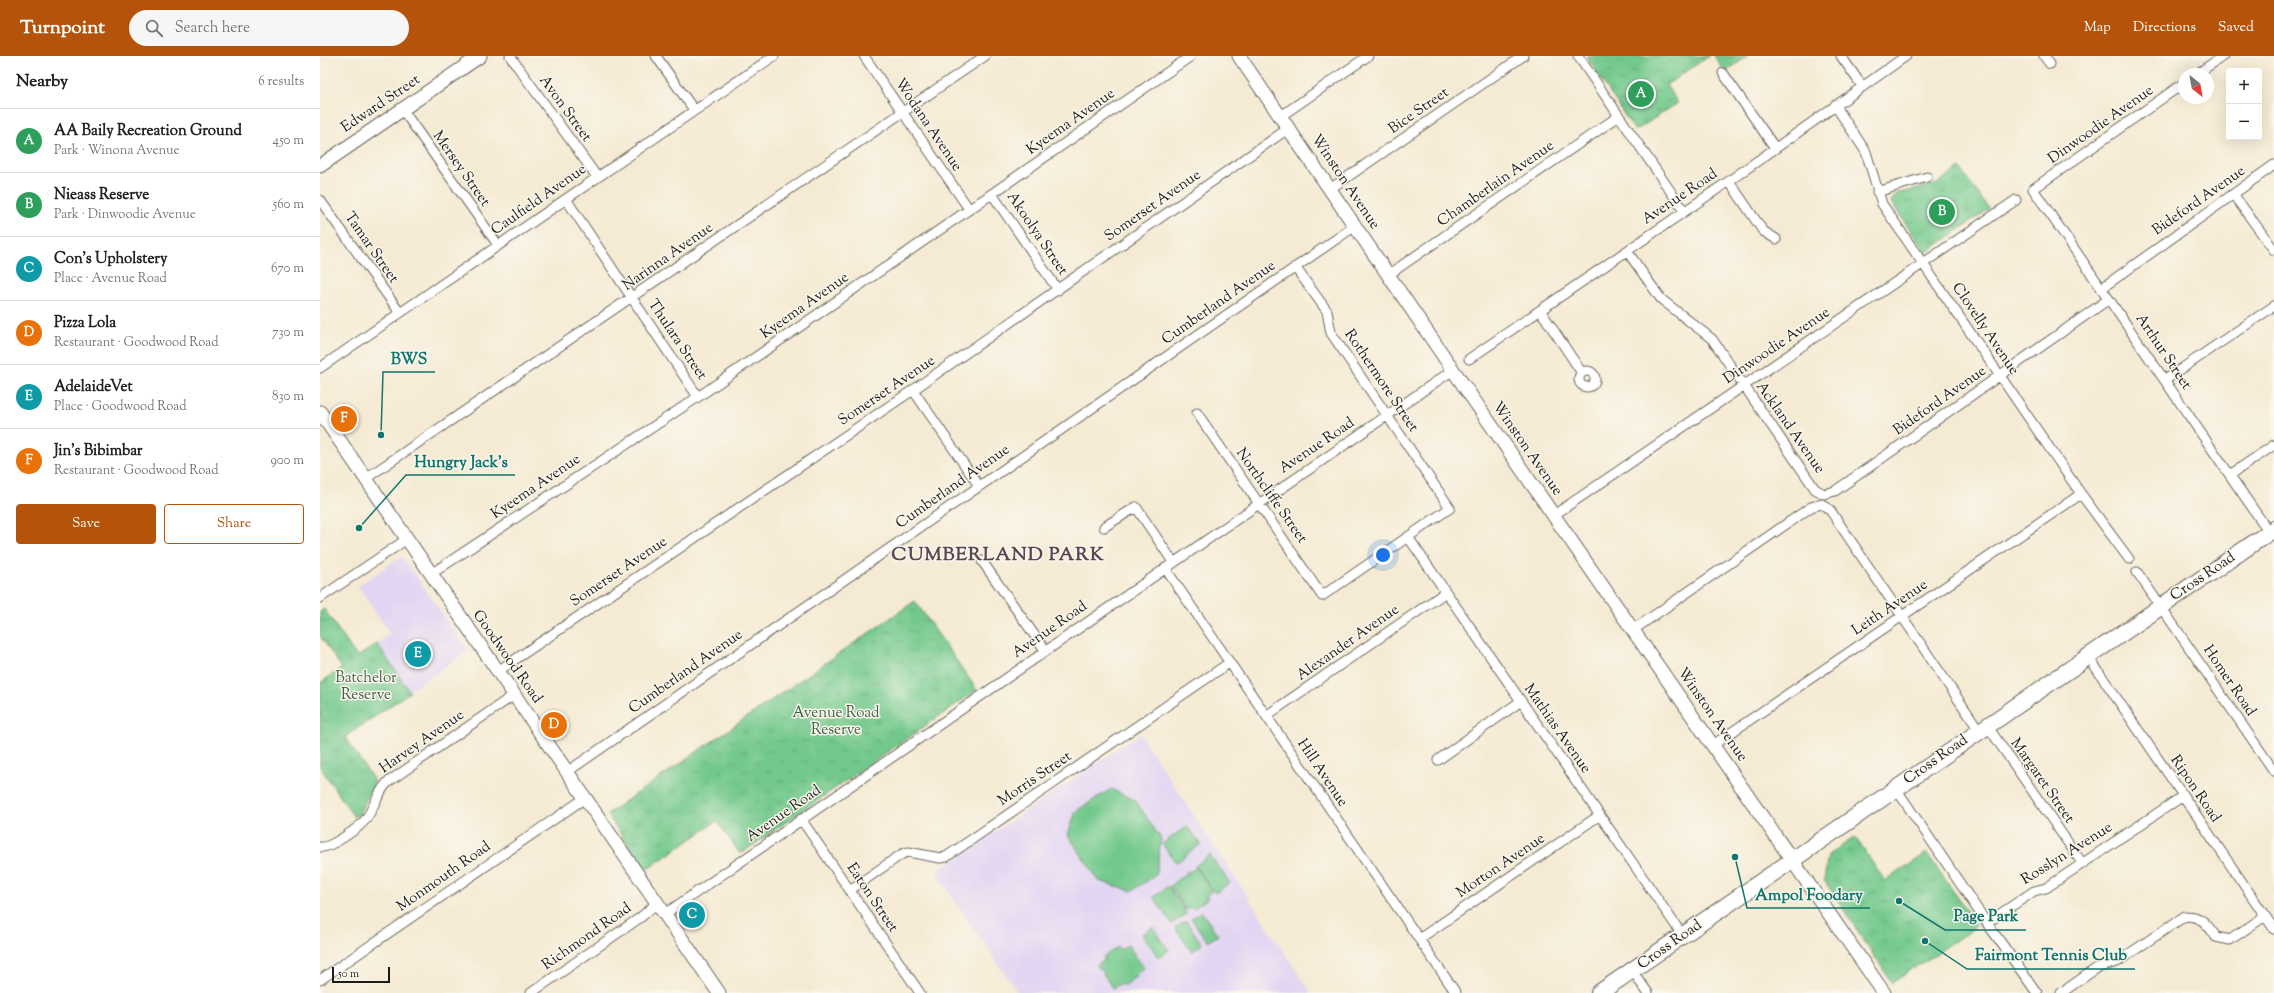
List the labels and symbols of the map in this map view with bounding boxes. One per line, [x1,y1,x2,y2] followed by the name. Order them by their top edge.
[2178,68,2214,104] north arrow
[337,70,425,138] street label: Edward Street
[534,71,596,147] street label: Avon Street
[889,74,967,176] street label: Wodana Avenue
[1628,79,1654,109] pin: A
[2044,81,2158,169] street label: Dinwoodie Avenue
[1385,83,1453,139] street label: Bice Street
[1022,84,1120,160] street label: Kyeema Avenue
[427,127,495,211] street label: Mersey Street
[1305,130,1385,234] street label: Winston Avenue
[1433,136,1559,232] street label: Chamberlain Avenue
[487,159,591,241] street label: Caulfield Avenue
[2148,161,2250,241] street label: Bideford Avenue
[1638,164,1722,230] street label: Avenue Road
[1101,165,1205,247] street label: Somerset Avenue
[1001,188,1073,280] street label: Akoolya Street
[1929,197,1955,227] pin: B
[339,208,403,288] street label: Tamar Street
[618,218,718,296] street label: Narinna Avenue
[1158,256,1280,350] street label: Cumberland Avenue
[756,268,854,344] street label: Kyeema Avenue
[1946,279,2024,379] street label: Clovelly Avenue
[642,295,712,385] street label: Thulara Street
[1719,302,1835,390] street label: Dinwoodie Avenue
[2130,310,2196,394] street label: Arthur Street
[1339,325,1423,437] street label: Rothermore Street
[383,344,435,372] callout: BWS
[391,349,427,372] text: BWS
[834,351,940,431] street label: Somerset Avenue
[1889,361,1991,441] street label: Bideford Avenue
[1750,378,1830,478] street label: Ackland Avenue
[1487,398,1567,500] street label: Winston Avenue
[331,404,357,434] pin: F
[1275,413,1359,479] street label: Avenue Road
[892,440,1014,534] street label: Cumberland Avenue
[1230,444,1312,548] street label: Northcliffe Street
[406,447,515,475] callout: Hungry Jack's
[487,449,585,525] street label: Kyeema Avenue
[414,452,508,475] text: Hungry Jack's
[566,532,672,612] street label: Somerset Avenue
[891,542,1105,569] district label: CUMBERLAND PARK
[1373,545,1393,565] your location
[2166,547,2240,607] street label: Cross Road
[1848,575,1932,641] street label: Leith Avenue
[1008,596,1092,664] street label: Avenue Road
[1292,600,1404,686] street label: Alexander Avenue
[467,606,547,708] street label: Goodwood Road
[625,625,747,719] street label: Cumberland Avenue
[405,639,431,669] pin: E
[2197,641,2261,721] street label: Homer Road
[1672,664,1752,766] street label: Winston Avenue
[335,668,397,706] park label: Batchelor Reserve
[1518,680,1596,778] street label: Mathias Avenue
[792,703,880,741] park label: Avenue Road Reserve
[375,705,469,779] street label: Harvey Avenue
[541,710,567,740] pin: D
[1899,730,1973,790] street label: Cross Road
[2005,734,2079,828] street label: Margaret Street
[1292,735,1352,811] street label: Hill Avenue
[994,746,1076,812] street label: Morris Street
[2165,751,2226,827] street label: Ripon Road
[742,780,826,848] street label: Avenue Road
[2017,818,2117,890] street label: Rosslyn Avenue
[1452,829,1550,903] street label: Morton Avenue
[393,836,496,917] street label: Monmouth Road
[841,859,903,937] street label: Eaton Street
[1747,880,1870,908] callout: Ampol Foodary
[1755,885,1863,908] text: Ampol Foodary
[538,898,636,976] street label: Richmond Road
[679,900,705,930] pin: C
[1945,902,2026,930] callout: Page Park
[1953,906,2019,929] text: Page Park
[1633,915,1707,975] street label: Cross Road
[1967,941,2135,969] callout: Fairmont Tennis Club
[1975,945,2127,968] text: Fairmont Tennis Club
[332,965,390,984] scale bar

